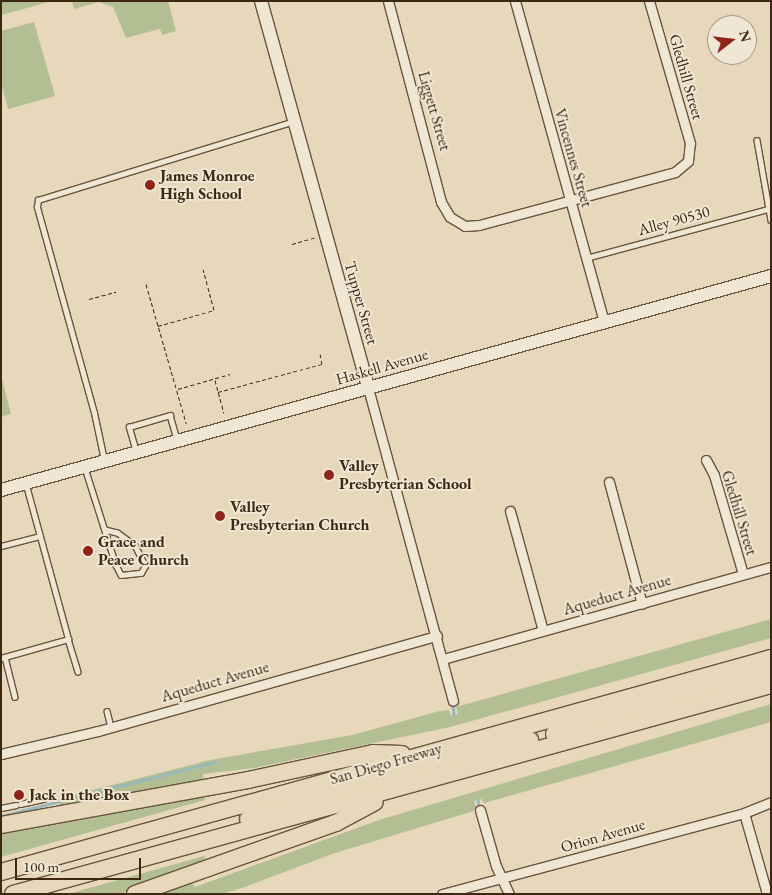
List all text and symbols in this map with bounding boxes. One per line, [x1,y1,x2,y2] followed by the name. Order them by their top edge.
[707,15,757,65] north arrow
[735,28,756,44] text: N
[665,32,707,122] street label: Gledhill Street
[413,69,455,153] street label: Liggett Street
[550,106,596,210] street label: Vincennes Street
[160,166,254,204] place label: James Monroe High School
[144,179,156,191] marker: James Monroe High School
[636,202,712,240] street label: Alley 90530
[340,259,382,347] street label: Tupper Street
[334,345,430,389] street label: Haskell Avenue
[339,456,471,494] place label: Valley Presbyterian School
[717,468,761,558] street label: Gledhill Street
[323,469,335,481] marker: Valley Presbyterian School
[230,497,369,535] place label: Valley Presbyterian Church
[214,510,226,522] marker: Valley Presbyterian Church
[98,532,189,570] place label: Grace and Peace Church
[82,545,94,557] marker: Grace and Peace Church
[561,570,673,620] street label: Aqueduct Avenue
[159,657,271,707] street label: Aqueduct Avenue
[328,739,444,789] street label: San Diego Freeway
[29,785,129,805] place label: Jack in the Box
[13,789,25,801] marker: Jack in the Box
[559,815,647,857] street label: Orion Avenue
[18,848,144,880] scale bar
[23,857,59,876] text: 100 m

